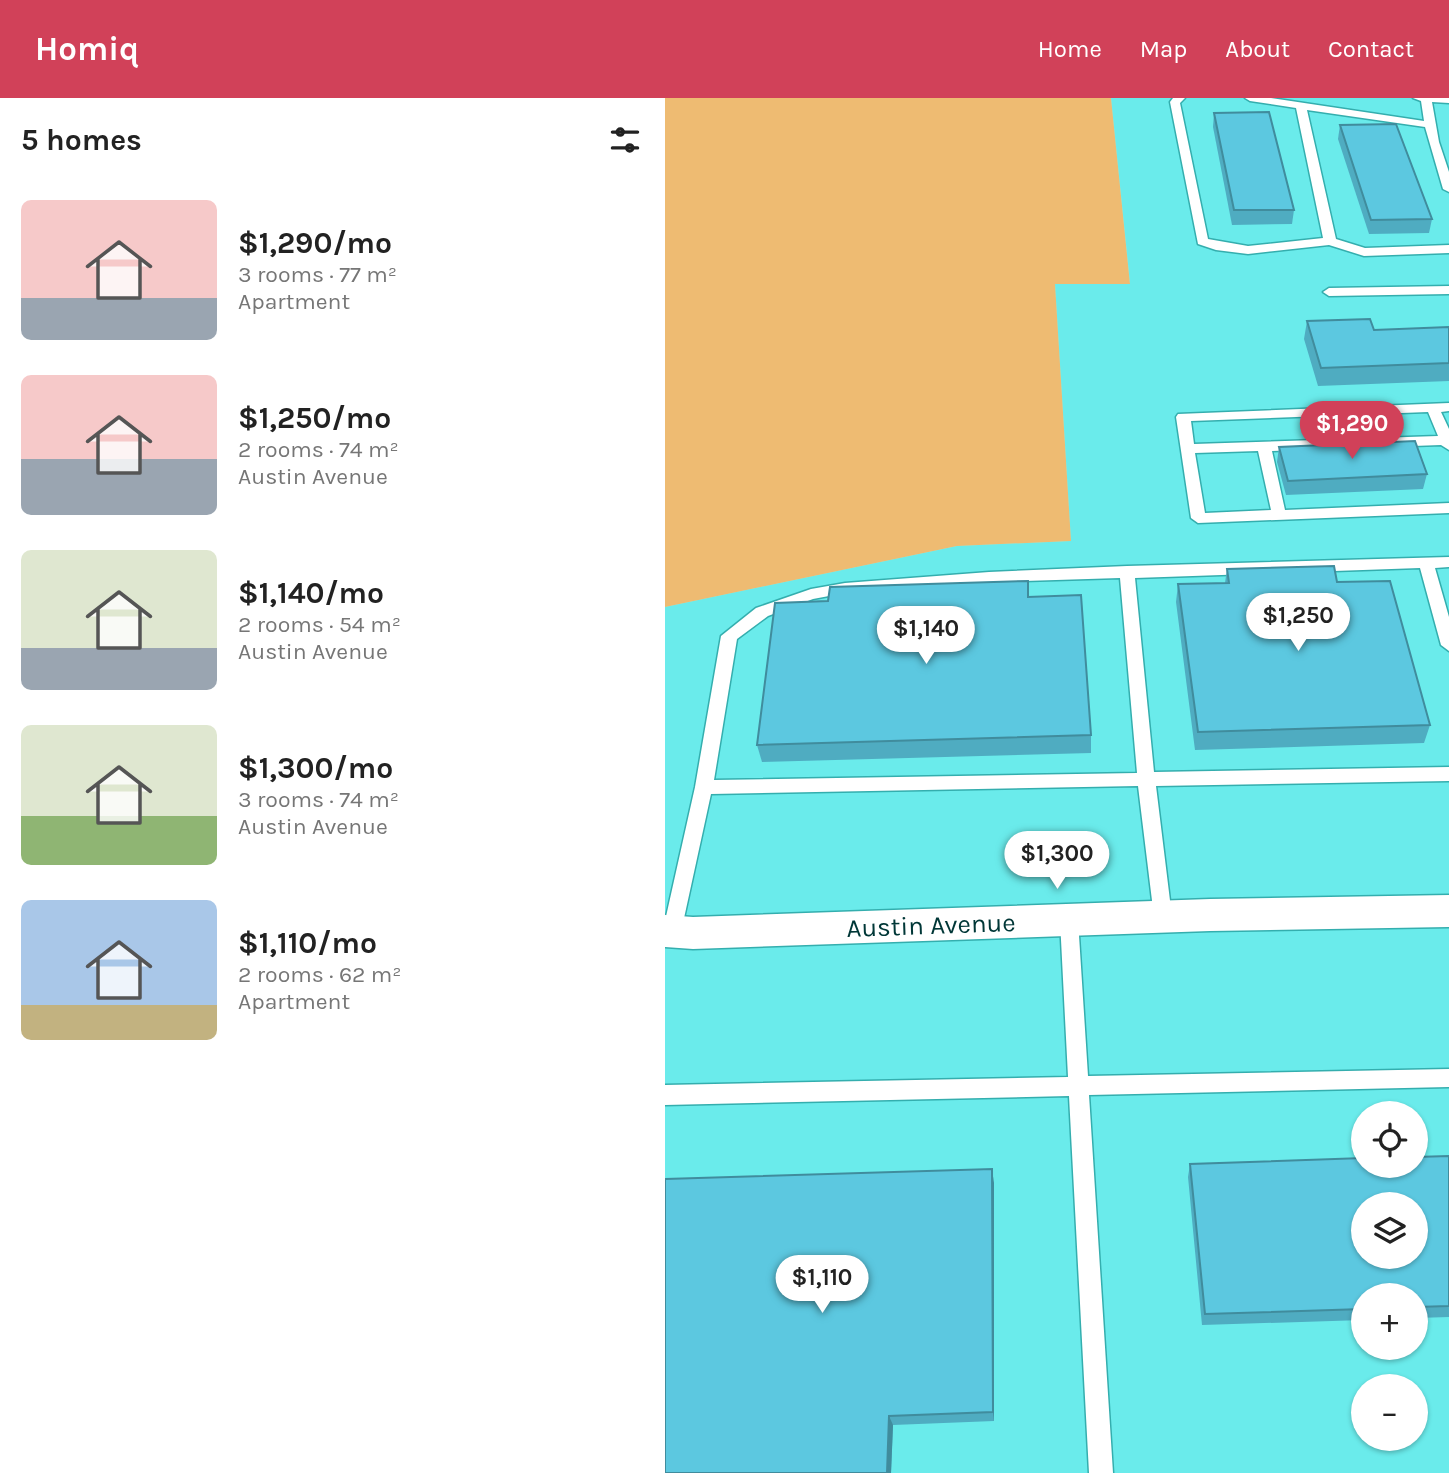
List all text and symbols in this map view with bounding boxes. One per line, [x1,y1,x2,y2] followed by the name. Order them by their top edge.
[35,30,139,68] text: Homiq
[1038,35,1102,63] text: Home
[1140,35,1187,63] text: Map
[1225,35,1290,63] text: About
[1328,35,1414,63] text: Contact
[606,121,644,159] icon: filters
[21,122,142,158] text: 5 homes
[238,225,392,261] text: $1,290/mo
[77,228,161,312] icon: home
[238,261,397,288] text: 3 rooms · 77 m²
[238,288,350,315] text: Apartment
[238,400,391,436] text: $1,250/mo
[1295,402,1409,461] pin: $1,290
[77,403,161,487] icon: home
[1316,410,1388,437] text: $1,290
[238,436,399,463] text: 2 rooms · 74 m²
[238,463,388,490] text: Austin Avenue
[238,575,384,611] text: $1,140/mo
[77,578,161,662] icon: home
[1241,594,1355,653] pin: $1,250
[1262,602,1334,629] text: $1,250
[869,606,983,666] pin: $1,140
[238,611,401,638] text: 2 rooms · 54 m²
[893,615,959,642] text: $1,140
[238,638,388,665] text: Austin Avenue
[238,750,393,786] text: $1,300/mo
[77,753,161,837] icon: home
[238,786,399,813] text: 3 rooms · 74 m²
[238,813,388,840] text: Austin Avenue
[1000,832,1114,891] pin: $1,300
[1020,840,1094,867] text: $1,300
[846,907,1016,944] street label: Austin Avenue
[238,925,377,961] text: $1,110/mo
[77,928,161,1012] icon: home
[238,961,402,988] text: 2 rooms · 62 m²
[238,988,350,1015] text: Apartment
[1351,1101,1428,1451] map controls
[1351,1101,1428,1178] button: locate
[1351,1192,1428,1269] button: layers
[765,1256,879,1315] pin: $1,110
[792,1264,852,1291] text: $1,110
[1351,1283,1428,1360] button: +
[1351,1374,1428,1451] button: −

